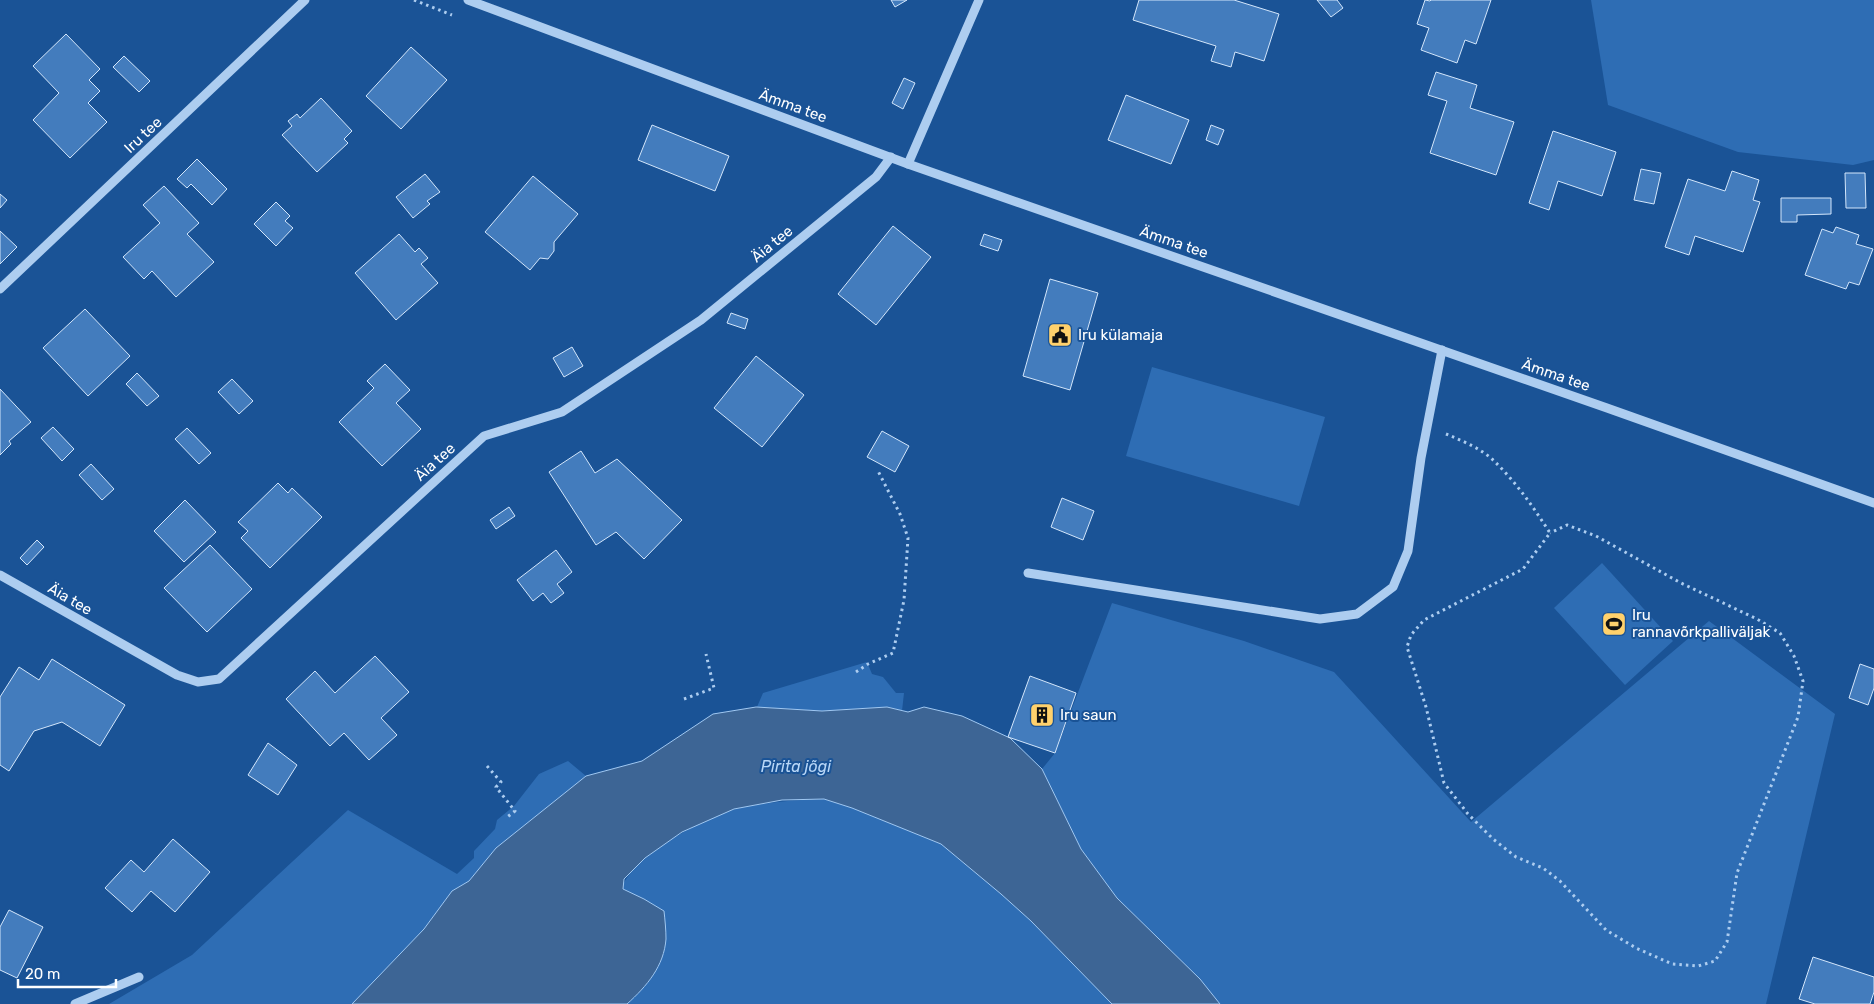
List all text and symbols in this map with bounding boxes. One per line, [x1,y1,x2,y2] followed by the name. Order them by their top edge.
[757,85,829,127] street label: Ämma tee
[120,113,166,157] street label: Iru tee
[748,222,796,266] street label: Äia tee
[1137,222,1211,262] street label: Ämma tee
[1047,322,1073,348] public building icon: Iru külamaja
[1078,326,1163,344] place label: Iru külamaja
[1519,355,1593,395] street label: Ämma tee
[411,439,459,485] street label: Äia tee
[45,579,95,619] street label: Äia tee
[1632,606,1770,641] place label: Iru rannavõrkpalliväljak
[1601,611,1627,637] sports icon: Iru rannavõrkpalliväljak
[1029,702,1055,728] building icon: Iru saun
[1060,706,1117,724] place label: Iru saun
[761,757,832,776] water label: Pirita jõgi
[18,956,115,988] scale bar
[25,965,60,983] text: 20 m

